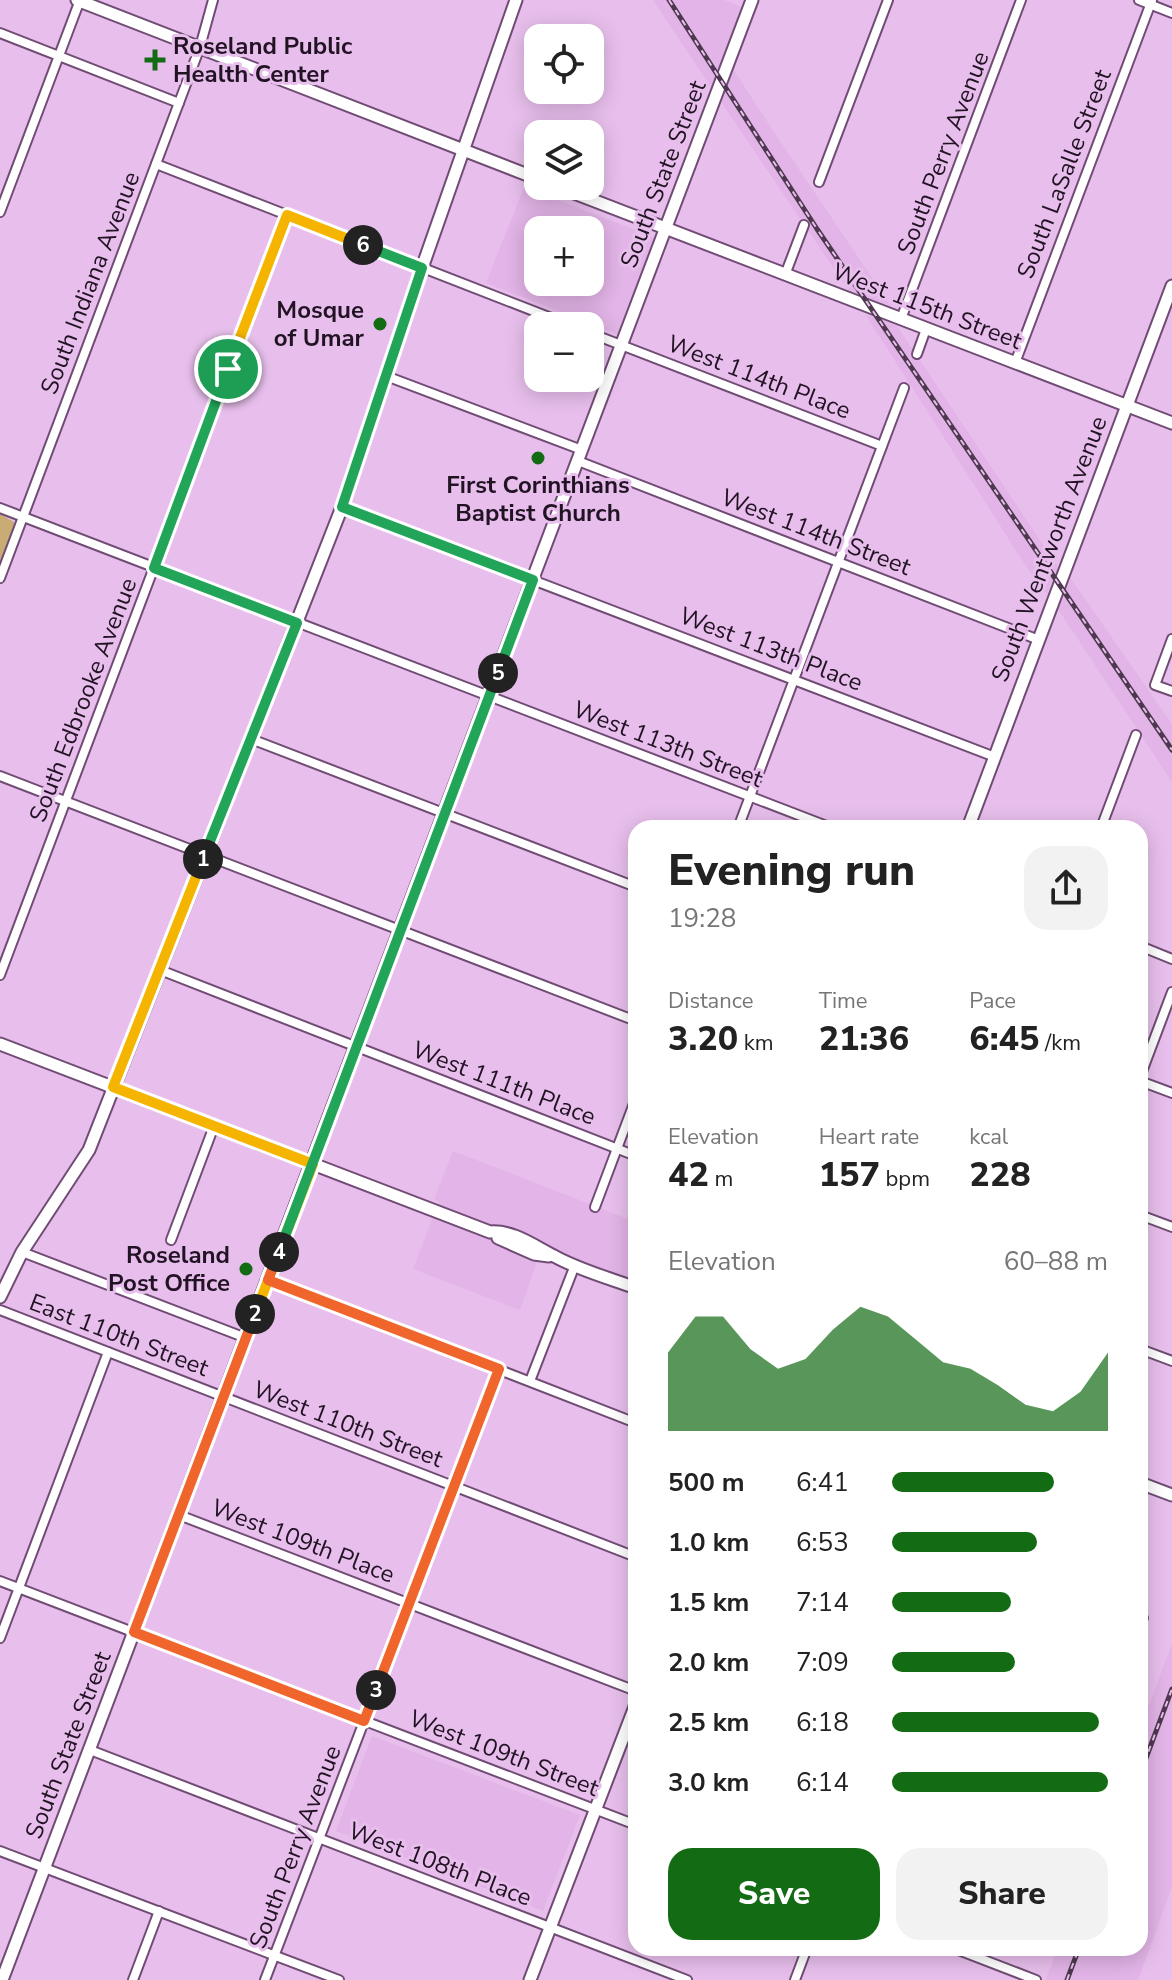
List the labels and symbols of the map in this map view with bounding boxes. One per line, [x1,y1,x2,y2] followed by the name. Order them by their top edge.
[173,30,353,90] place label: Roseland Public Health Center
[889,47,997,259] street label: South Perry Avenue
[144,49,166,71] marker: Roseland Public Health Center
[1009,64,1119,283] street label: South LaSalle Street
[613,75,714,272] street label: South State Street
[33,167,147,399] street label: South Indiana Avenue
[343,225,383,265] pin: 6
[828,255,1027,357] street label: West 115th Street
[274,294,365,354] place label: Mosque of Umar
[371,315,389,333] marker: Mosque of Umar
[663,327,855,427] street label: West 114th Place
[194,335,262,403] pin
[983,412,1115,686] street label: South Wentworth Avenue
[529,449,547,467] marker: First Corinthians Baptist Church
[446,469,630,529] place label: First Corinthians Baptist Church
[717,481,916,583] street label: West 114th Street
[22,573,144,827] street label: South Edbrooke Avenue
[675,599,867,699] street label: West 113th Place
[478,653,518,693] pin: 5
[569,693,768,795] street label: West 113th Street
[183,839,223,879] pin: 1
[408,1033,600,1133] street label: West 111th Place
[259,1232,299,1272] pin: 4
[108,1239,230,1299] place label: Roseland Post Office
[237,1260,255,1278] marker: Roseland Post Office
[25,1286,214,1384] street label: East 110th Street
[235,1294,275,1334] pin: 2
[249,1373,448,1475] street label: West 110th Street
[207,1491,399,1591] street label: West 109th Place
[18,1646,119,1843] street label: South State Street
[356,1670,396,1710] pin: 3
[405,1702,604,1804] street label: West 109th Street
[241,1741,349,1953] street label: South Perry Avenue
[344,1814,536,1914] street label: West 108th Place

